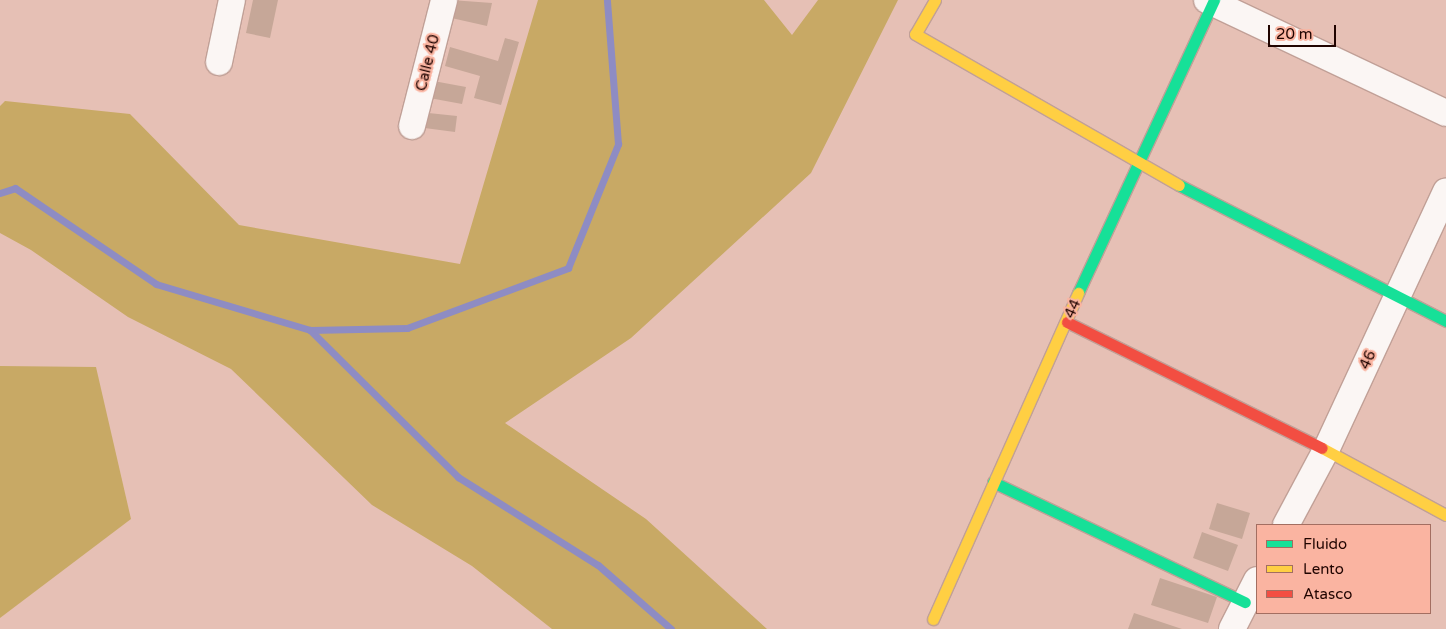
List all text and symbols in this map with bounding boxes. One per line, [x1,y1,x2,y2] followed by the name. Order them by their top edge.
[1271,15,1338,47] scale bar
[1276,25,1313,43] text: 20 m
[412,33,444,93] street label: Calle 40
[1061,297,1085,321] street label: 44
[1356,348,1380,372] street label: 46
[1256,524,1431,614] legend
[1303,535,1347,553] text: Fluido
[1303,560,1344,578] text: Lento
[1303,585,1352,603] text: Atasco

